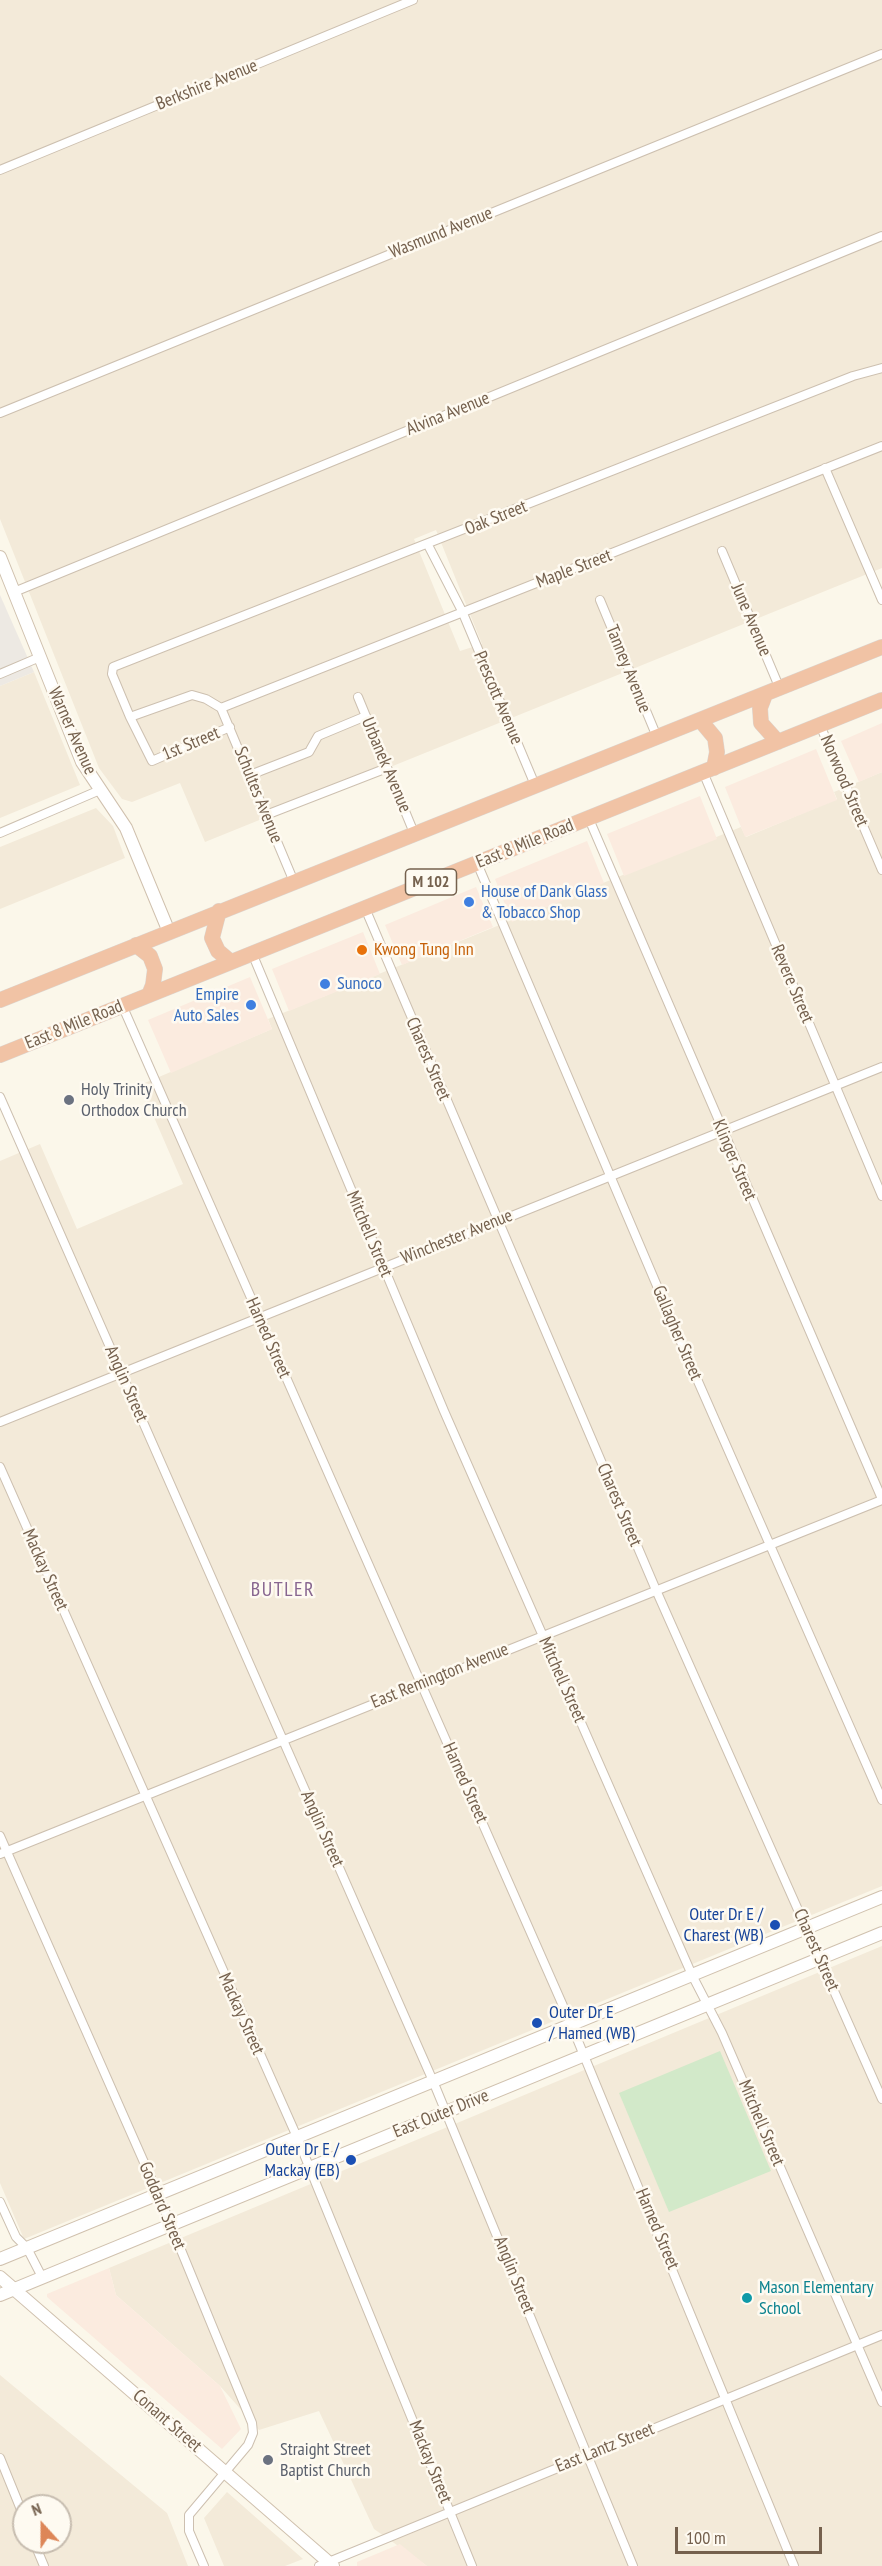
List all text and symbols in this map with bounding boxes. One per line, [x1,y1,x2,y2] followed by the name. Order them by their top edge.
[153,55,261,115] street label: Berkshire Avenue
[386,203,496,263] street label: Wasmund Avenue
[403,387,493,441] street label: Alvina Avenue
[462,496,530,540] street label: Oak Street
[533,545,615,593] street label: Maple Street
[726,580,776,660] street label: June Avenue
[601,622,655,716] street label: Tanney Avenue
[469,648,527,748] street label: Prescott Avenue
[43,684,101,778] street label: Warner Avenue
[356,714,416,816] street label: Urbanek Avenue
[159,722,223,766] street label: 1st Street
[815,732,873,830] street label: Norwood Street
[229,744,287,846] street label: Schultes Avenue
[473,815,577,873] street label: East 8 Mile Road
[406,869,456,895] road number: M 102
[481,881,607,924] place label: House of Dank Glass & Tobacco Shop
[462,895,476,909] marker: House of Dank Glass & Tobacco Shop
[374,939,474,961] place label: Kwong Tung Inn
[766,942,818,1026] street label: Revere Street
[355,943,369,957] marker: Kwong Tung Inn
[337,973,382,995] place label: Sunoco
[318,977,332,991] marker: Sunoco
[174,984,239,1026] place label: Empire Auto Sales
[22,996,126,1054] street label: East 8 Mile Road
[244,998,258,1012] marker: Empire Auto Sales
[401,1014,455,1104] street label: Charest Street
[81,1079,187,1122] place label: Holy Trinity Orthodox Church
[62,1093,76,1107] marker: Holy Trinity Orthodox Church
[707,1116,761,1204] street label: Klinger Street
[341,1188,397,1280] street label: Mitchell Street
[398,1205,516,1269] street label: Winchester Avenue
[647,1282,707,1384] street label: Gallagher Street
[241,1294,295,1382] street label: Harned Street
[100,1342,152,1426] street label: Anglin Street
[592,1460,646,1550] street label: Charest Street
[17,1526,73,1614] street label: Mackay Street
[251,1578,315,1602] district label: BUTLER
[534,1634,590,1726] street label: Mitchell Street
[368,1639,512,1713] street label: East Remington Avenue
[438,1739,492,1827] street label: Harned Street
[296,1787,348,1871] street label: Anglin Street
[683,1904,763,1946] place label: Outer Dr E / Charest (WB)
[788,1905,844,1995] street label: Charest Street
[768,1918,782,1932] marker: Outer Dr E / Charest (WB)
[213,1970,269,2058] street label: Mackay Street
[549,2002,635,2044] place label: Outer Dr E / Hamed (WB)
[530,2016,544,2030] marker: Outer Dr E / Hamed (WB)
[733,2077,789,2169] street label: Mitchell Street
[390,2085,492,2143] street label: East Outer Drive
[265,2139,339,2182] place label: Outer Dr E / Mackay (EB)
[344,2153,358,2167] marker: Outer Dr E / Mackay (EB)
[134,2159,190,2253] street label: Goddard Street
[630,2185,684,2273] street label: Harned Street
[489,2233,539,2317] street label: Anglin Street
[759,2277,873,2320] place label: Mason Elementary School
[740,2291,754,2305] marker: Mason Elementary School
[128,2385,206,2457] street label: Conant Street
[404,2418,456,2506] street label: Mackay Street
[552,2418,658,2478] street label: East Lantz Street
[280,2439,370,2482] place label: Straight Street Baptist Church
[261,2453,275,2467] marker: Straight Street Baptist Church
[12,2494,72,2554] north arrow
[29,2498,44,2520] text: N
[678,2515,825,2553] scale bar
[686,2526,726,2549] text: 100 m

